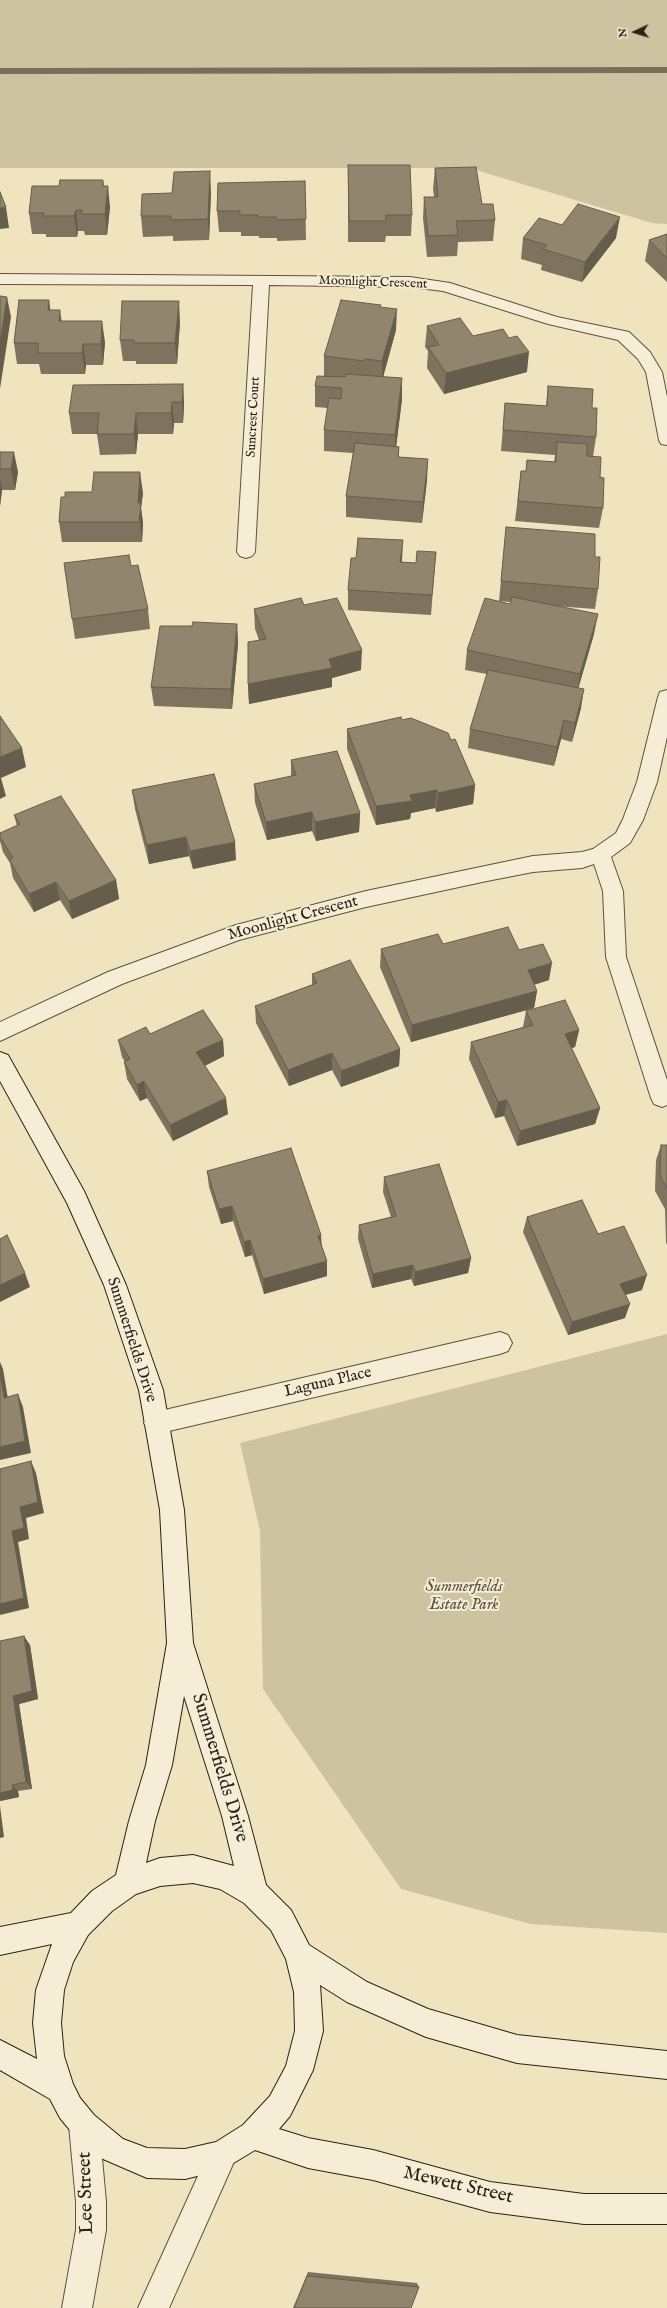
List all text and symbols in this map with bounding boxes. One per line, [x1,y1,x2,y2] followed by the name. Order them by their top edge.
[615,12,655,52] north arrow
[616,28,630,38] text: N
[318,273,428,293] street label: Moonlight Crescent
[244,376,264,458] street label: Suncrest Court
[226,892,360,946] street label: Moonlight Crescent
[102,1275,160,1405] street label: Summerfields Drive
[283,1364,373,1402] street label: Laguna Place
[425,1578,503,1616] park label: Summerfields Estate Park
[185,1691,253,1845] street label: Summerfields Drive
[74,2151,100,2235] street label: Lee Street
[401,2162,515,2210] street label: Mewett Street

